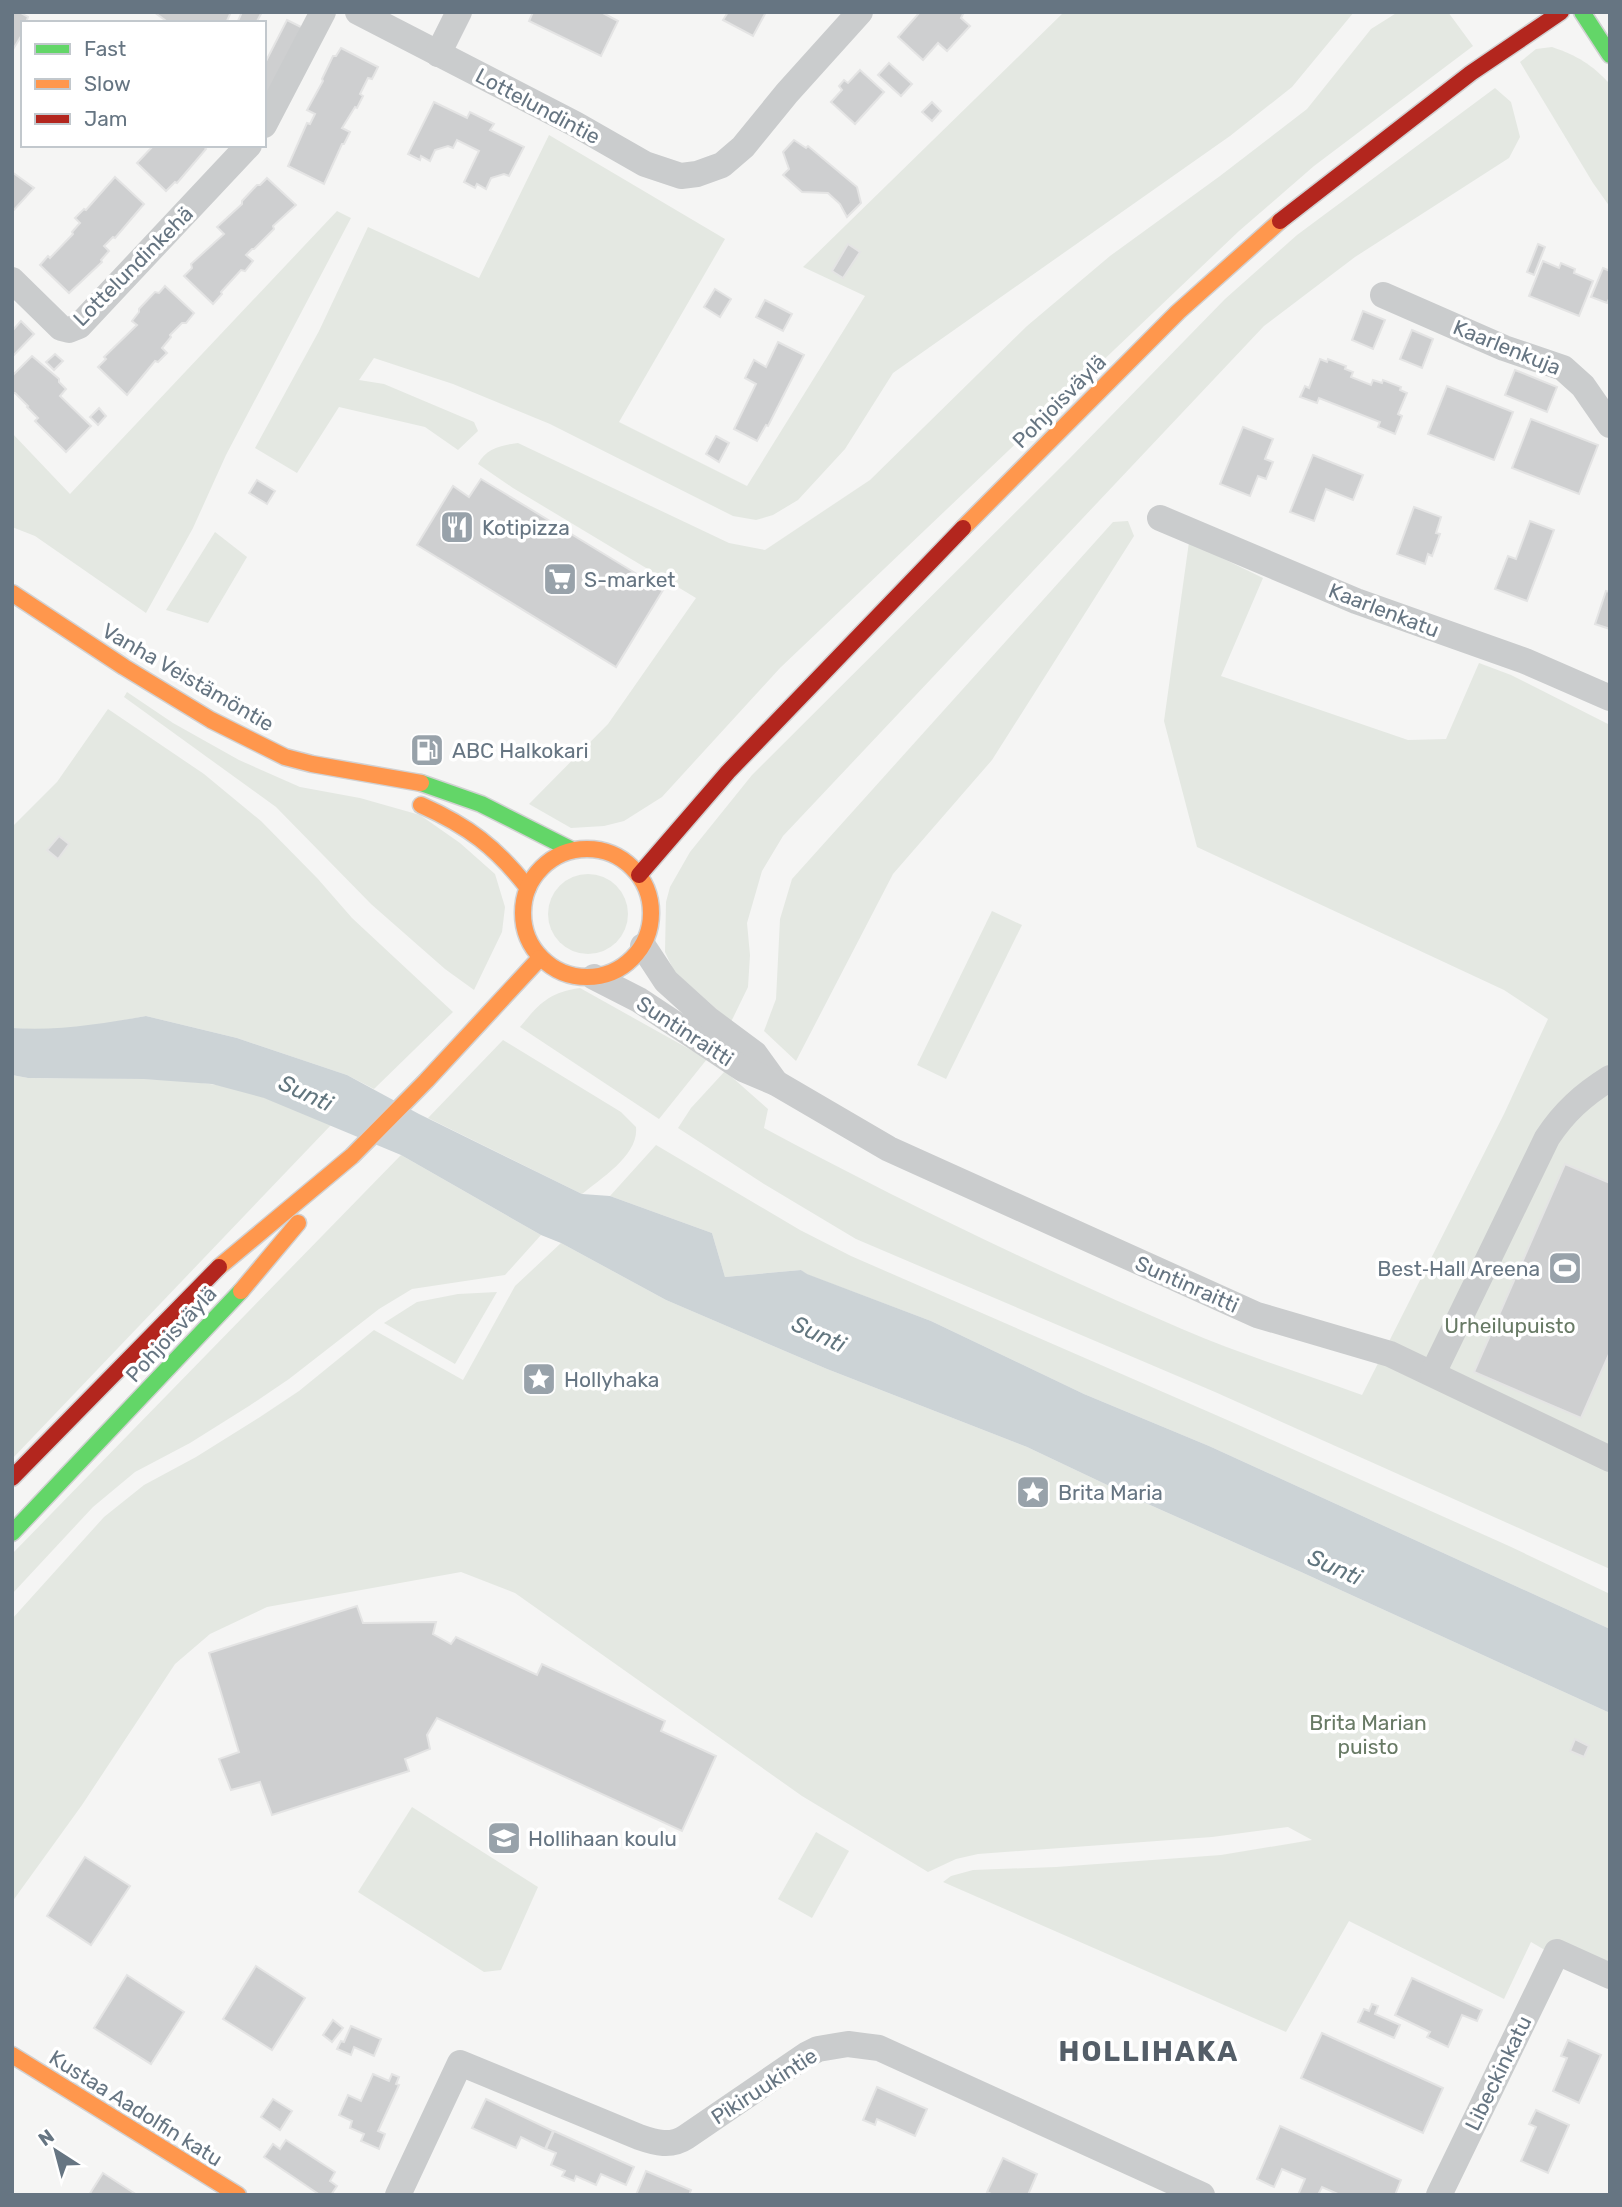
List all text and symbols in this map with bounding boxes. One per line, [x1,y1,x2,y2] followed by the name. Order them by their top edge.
[21,21,266,147] legend
[84,36,126,61] text: Fast
[471,63,605,149] street label: Lottelundintie
[84,71,131,96] text: Slow
[84,106,128,131] text: Jam
[68,201,198,331] street label: Lottelundinkehä
[1450,314,1564,380] street label: Kaarlenkuja
[1007,349,1111,453] street label: Pohjoisväylä
[438,508,476,546] restaurant icon: Kotipizza
[482,515,570,540] place label: Kotipizza
[541,560,579,598] supermarket icon: S-market
[584,567,676,592] place label: S-market
[1325,578,1443,642] street label: Kaarlenkatu
[98,618,278,736] street label: Vanha Veistämöntie
[408,731,446,769] fuel station icon: ABC Halkokari
[452,738,589,763] place label: ABC Halkokari
[632,990,738,1072] street label: Suntinraitti
[275,1068,339,1118] water label: Sunti
[1546,1249,1584,1287] sports icon: Best‑Hall Areena
[1132,1250,1242,1318] street label: Suntinraitti
[1377,1256,1540,1281] place label: Best‑Hall Areena
[120,1281,222,1387] street label: Pohjoisväylä
[788,1309,852,1359] water label: Sunti
[1444,1313,1576,1338] park label: Urheilupuisto
[520,1360,558,1398] place icon: Hollyhaka
[564,1367,659,1392] place label: Hollyhaka
[1014,1473,1052,1511] place icon: Brita Maria
[1058,1480,1163,1505] place label: Brita Maria
[1304,1543,1368,1592] water label: Sunti
[1309,1710,1427,1759] park label: Brita Marian puisto
[485,1819,523,1857] school or university icon: Hollihaan koulu
[528,1826,677,1851] place label: Hollihaan koulu
[1460,2012,1536,2134] street label: Libeckinkatu
[1059,2035,1239,2068] district label: HOLLIHAKA
[706,2042,822,2130] street label: Pikiruukintie
[45,2045,227,2171] street label: Kustaa Aadolfin katu
[21,2116,91,2186] north arrow
[34,2124,59,2151] text: N

